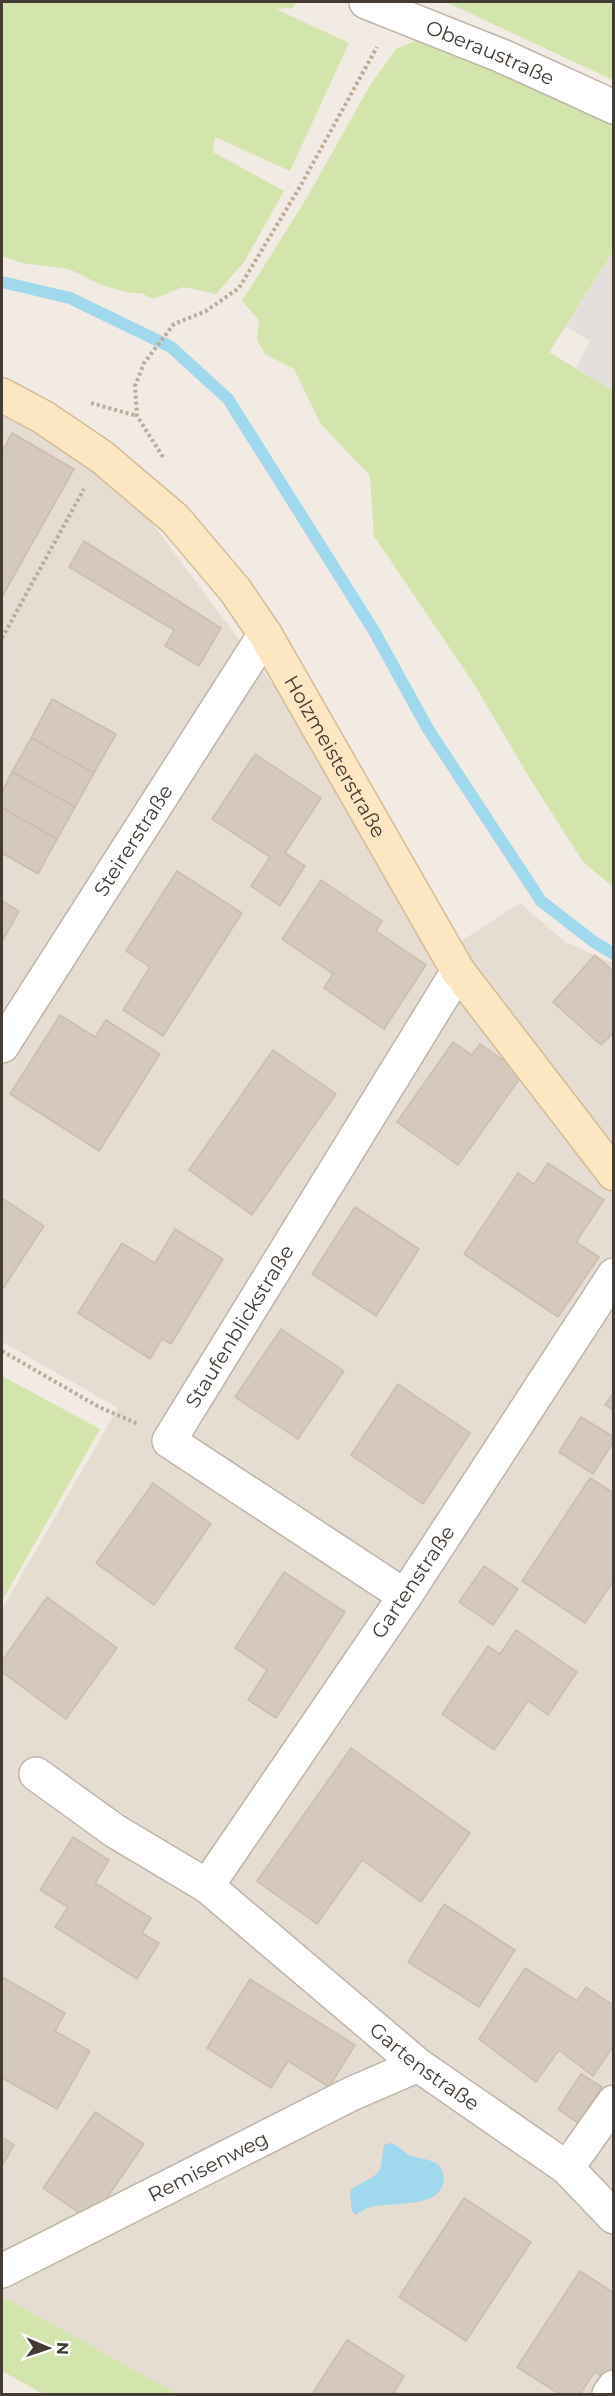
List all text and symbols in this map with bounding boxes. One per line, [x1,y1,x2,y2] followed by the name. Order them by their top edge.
[422,15,558,90] street label: Oberaustraße
[279,671,391,842] street label: Holzmeisterstraße
[89,780,178,901] street label: Steirerstraße
[180,1240,299,1412] street label: Staufenblickstraße
[366,1521,460,1643] street label: Gartenstraße
[365,2017,484,2116] street label: Gartenstraße
[144,2126,272,2207] street label: Remisenweg
[18,2318,78,2378] north arrow
[53,2342,72,2355] text: N

